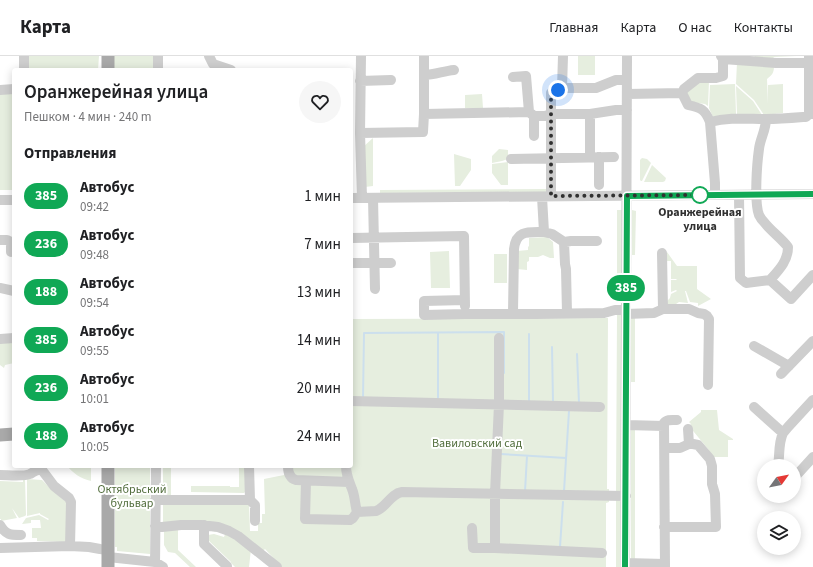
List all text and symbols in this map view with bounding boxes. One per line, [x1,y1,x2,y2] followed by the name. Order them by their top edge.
[20,14,71,41] text: Карта
[549,18,598,38] text: Главная
[620,18,656,38] text: Карта
[678,18,712,38] text: О нас
[734,18,793,38] text: Контакты
[24,79,208,106] text: Оранжерейная улица
[548,80,568,100] your location
[299,81,341,123] button: heart
[24,108,152,126] text: Пешком · 4 мин · 240 m
[24,143,117,164] text: Отправления
[80,177,134,198] text: Автобус
[35,186,57,206] text: 385
[304,186,341,207] text: 1 мин
[691,186,709,204] marker: Оранжерейная улица
[80,198,109,216] text: 09:42
[658,204,742,235] place label: Оранжерейная улица
[80,225,134,246] text: Автобус
[35,234,57,254] text: 236
[304,234,341,255] text: 7 мин
[80,246,109,264] text: 09:48
[80,273,134,294] text: Автобус
[603,275,649,301] line badge: 385
[615,278,637,298] text: 385
[35,282,57,302] text: 188
[297,282,341,303] text: 13 мин
[80,294,109,312] text: 09:54
[80,321,134,342] text: Автобус
[35,330,57,350] text: 385
[297,330,341,351] text: 14 мин
[80,342,109,360] text: 09:55
[80,369,134,390] text: Автобус
[35,378,57,398] text: 236
[297,378,341,399] text: 20 мин
[80,390,109,408] text: 10:01
[80,417,134,438] text: Автобус
[35,426,57,446] text: 188
[297,426,341,447] text: 24 мин
[432,435,523,452] park label: Вавиловский сад
[80,438,109,456] text: 10:05
[757,459,801,503] north arrow
[757,459,801,555] map controls
[97,481,167,512] park label: Октябрьский бульвар
[757,511,801,555] button: layers

